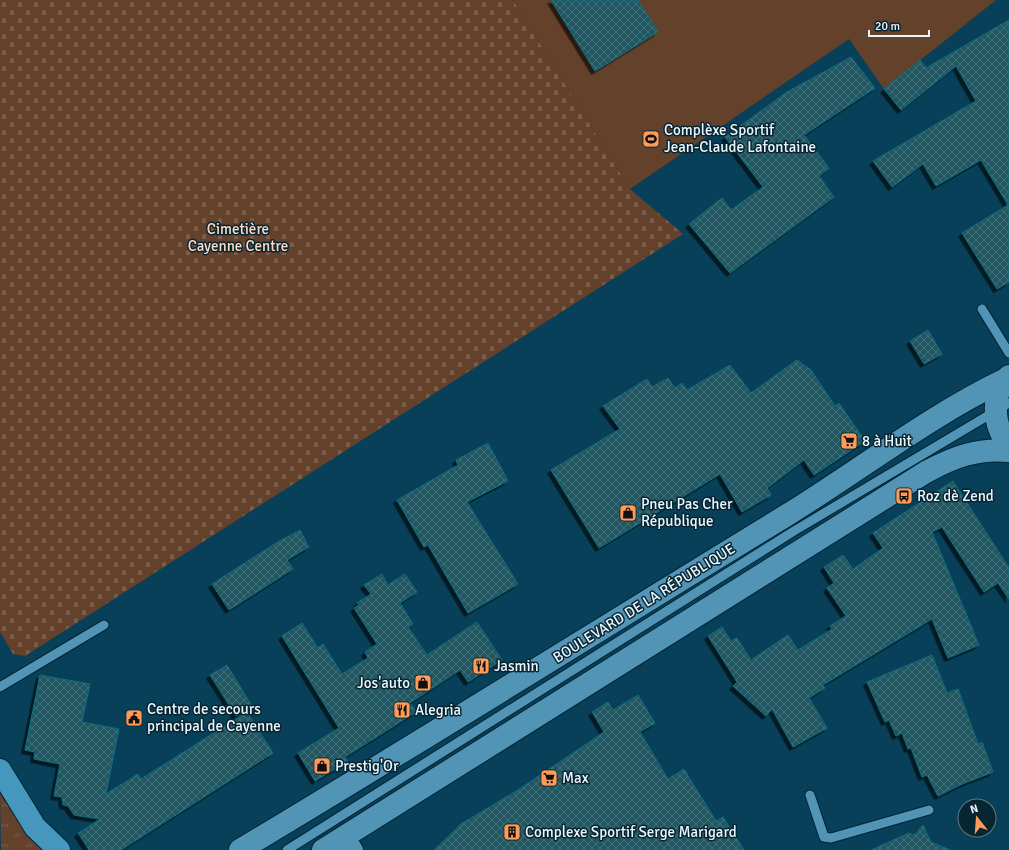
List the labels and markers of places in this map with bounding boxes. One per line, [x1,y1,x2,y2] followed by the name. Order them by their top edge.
[664,121,816,156] place label: Complèxe Sportif Jean-Claude Lafontaine
[641,129,661,149] sports icon: Complèxe Sportif Jean-Claude Lafontaine
[839,431,859,451] supermarket icon: 8 à Huit
[862,432,912,450] place label: 8 à Huit
[894,486,914,506] bus stop icon: Roz dè Zend
[917,487,994,505] place label: Roz dè Zend
[641,495,733,530] place label: Pneu Pas Cher République
[618,503,638,523] shop icon: Pneu Pas Cher République
[471,656,491,676] restaurant icon: Jasmin
[494,657,539,675] place label: Jasmin
[413,673,433,693] shop icon: Jos'auto
[357,674,410,692] place label: Jos'auto
[147,700,281,735] place label: Centre de secours principal de Cayenne
[392,700,412,720] restaurant icon: Alegria
[415,701,461,719] place label: Alegria
[124,708,144,728] public building icon: Centre de secours principal de Cayenne
[312,756,332,776] shop icon: Prestig'Or
[335,757,399,775] place label: Prestig'Or
[539,768,559,788] supermarket icon: Max
[562,769,589,787] place label: Max
[502,822,522,842] building icon: Complexe Sportif Serge Marigard
[525,823,737,841] place label: Complexe Sportif Serge Marigard

